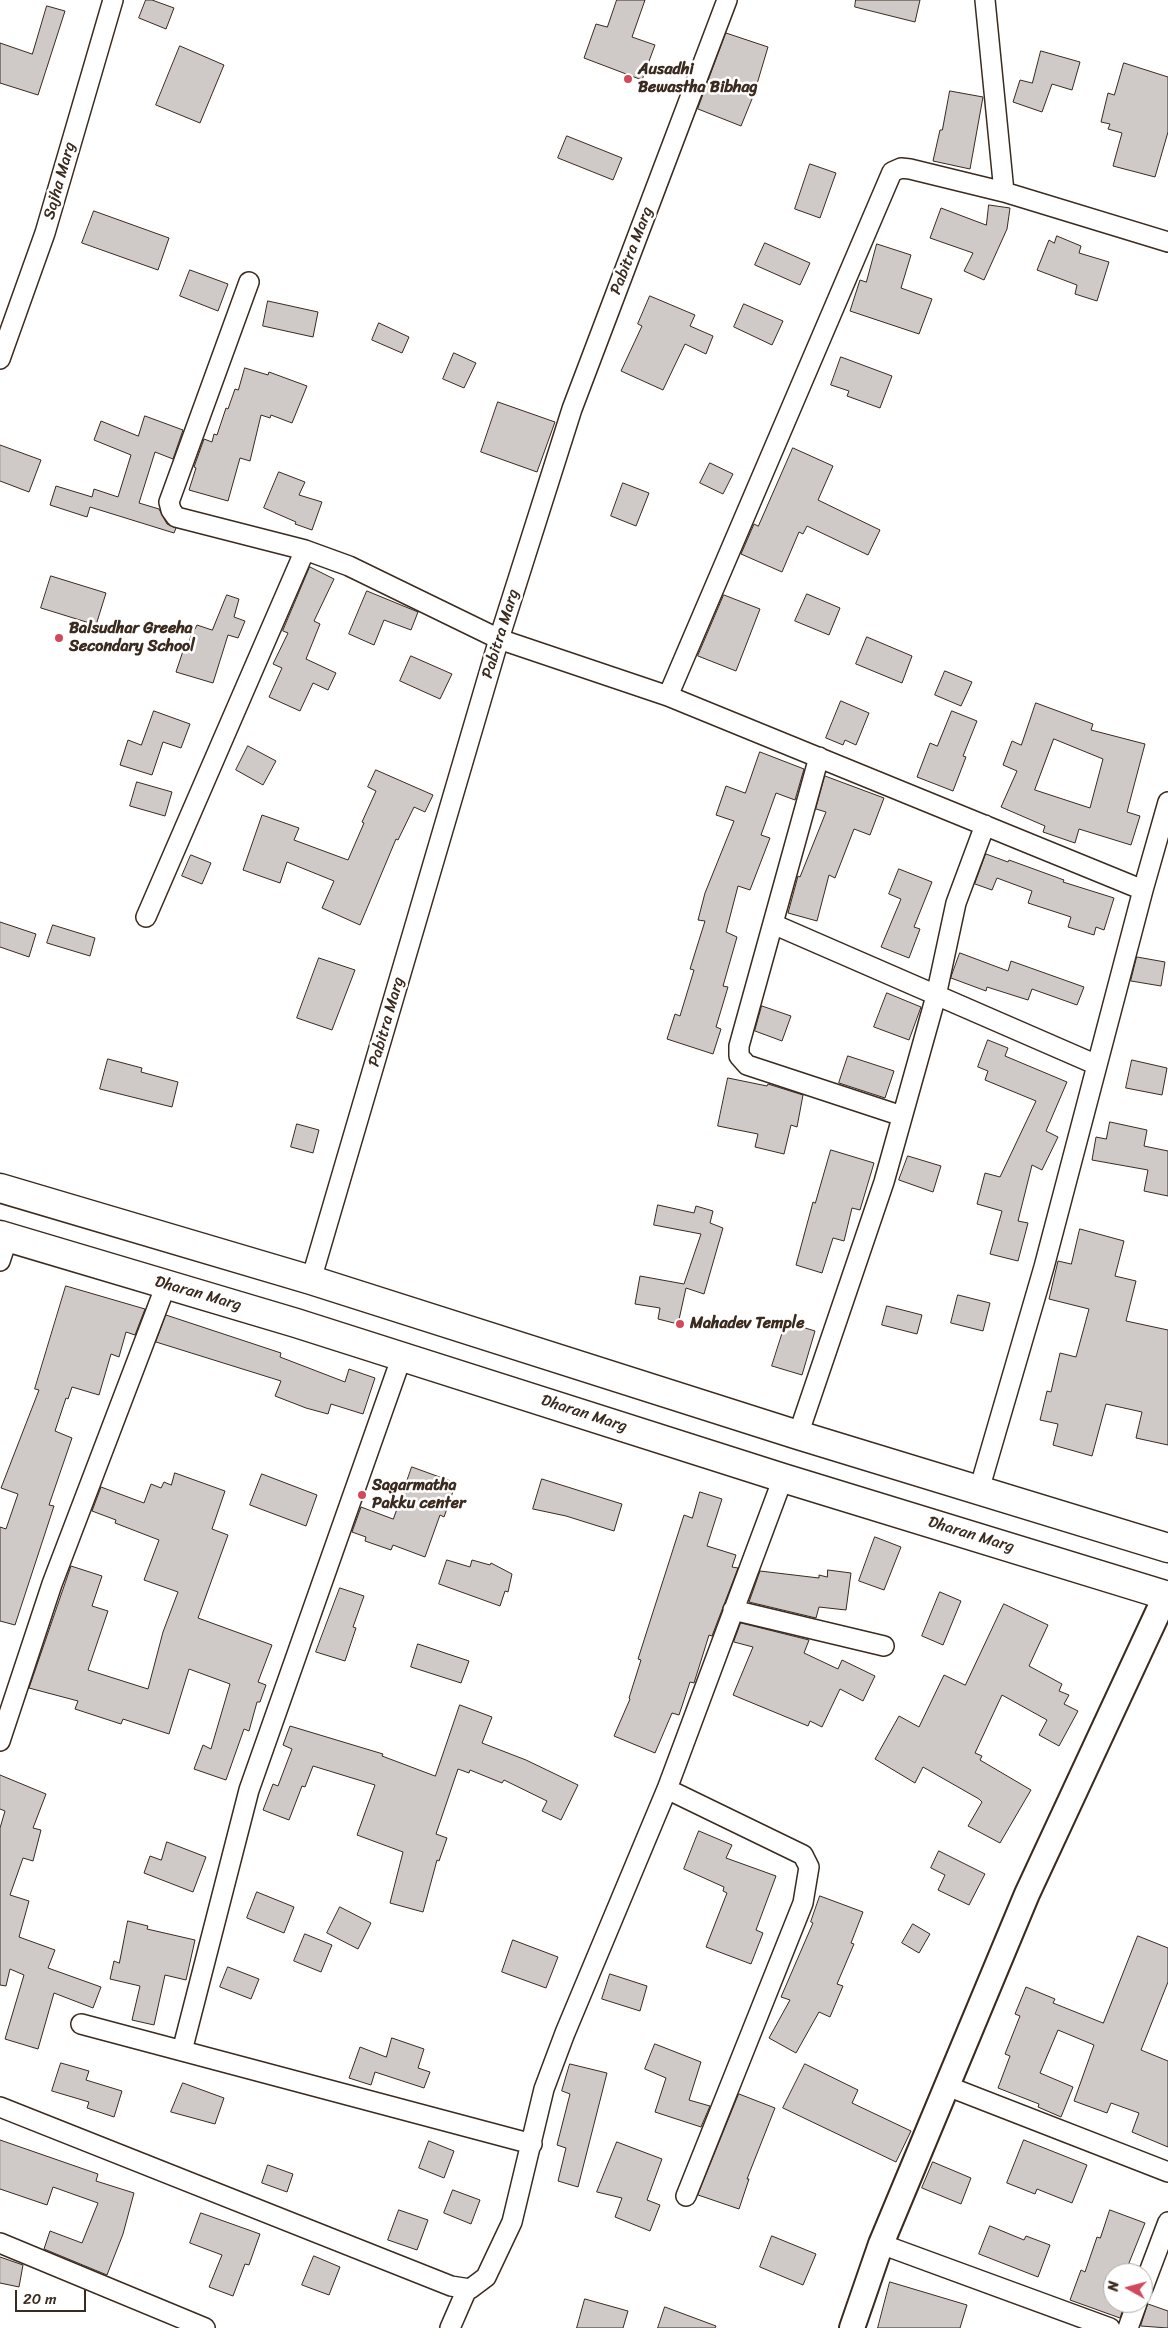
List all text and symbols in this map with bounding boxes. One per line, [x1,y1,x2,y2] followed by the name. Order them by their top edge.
[638,60,758,98] place label: Ausadhi Bewastha Bibhag
[622,73,634,85] marker: Ausadhi Bewastha Bibhag
[40,140,80,222] street label: Sajha Marg
[606,204,658,298] street label: Pabitra Marg
[478,587,524,681] street label: Pabitra Marg
[69,619,195,657] place label: Balsudhar Greeha Secondary School
[53,632,65,644] marker: Balsudhar Greeha Secondary School
[365,975,409,1069] street label: Pabitra Marg
[153,1272,243,1316] street label: Dharan Marg
[690,1314,804,1334] place label: Mahadev Temple
[674,1318,686,1330] marker: Mahadev Temple
[539,1391,629,1437] street label: Dharan Marg
[372,1476,466,1514] place label: Sagarmatha Pakku center
[356,1489,368,1501] marker: Sagarmatha Pakku center
[926,1513,1016,1557] street label: Dharan Marg
[1103,2263,1153,2313] north arrow
[18,2280,89,2312] scale bar
[1101,2280,1127,2293] text: N
[23,2286,57,2312] text: 20 m

